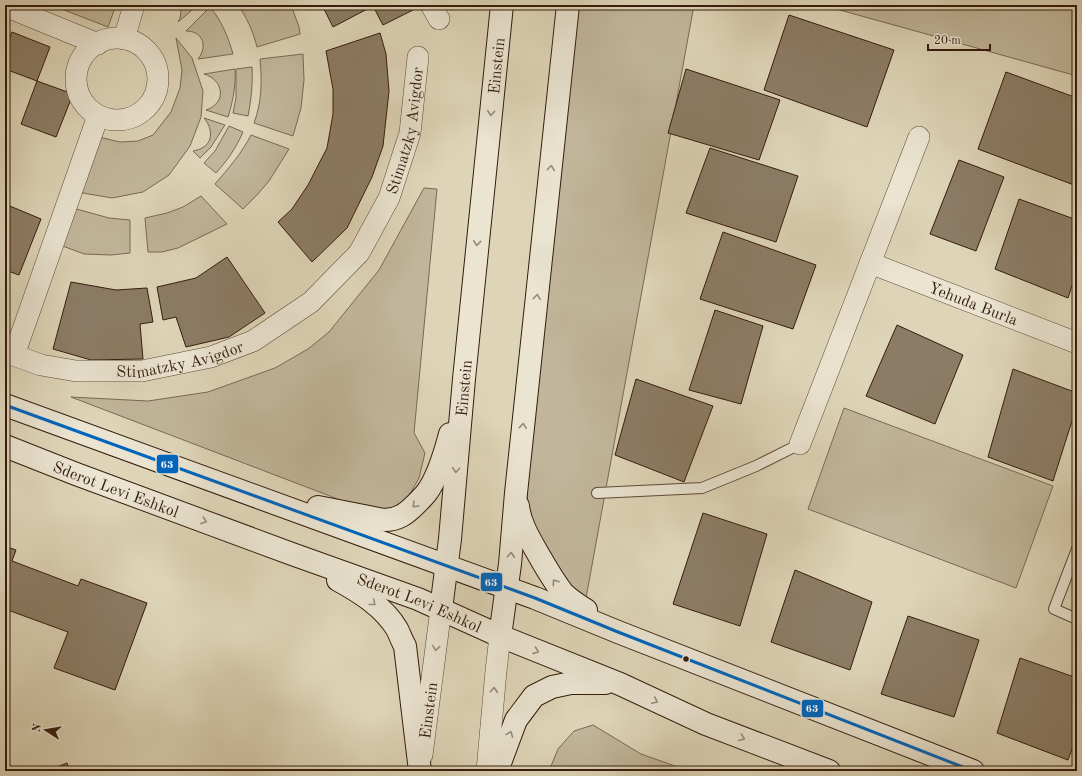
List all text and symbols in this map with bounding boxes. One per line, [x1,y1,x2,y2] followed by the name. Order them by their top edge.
[928,26,990,52] scale bar
[934,35,961,47] text: 20 m
[487,37,509,95] street label: Einstein
[385,66,427,197] street label: Stimatzky Avigdor
[486,110,495,116] one-way arrow
[546,164,555,171] one-way arrow
[473,240,482,246] one-way arrow
[926,280,1020,329] street label: Yehuda Burla
[532,294,541,300] one-way arrow
[116,339,247,382] street label: Stimatzky Avigdor
[455,359,476,417] street label: Einstein
[518,423,527,429] one-way arrow
[156,454,179,474] line badge: 63
[50,460,180,521] street label: Sderot Levi Eshkol
[161,460,173,471] text: 63
[451,467,460,473] one-way arrow
[412,500,420,508] one-way arrow
[201,517,208,525] one-way arrow
[506,552,515,558] one-way arrow
[354,572,483,637] street label: Sderot Levi Eshkol
[480,572,503,592] line badge: 63
[485,578,497,589] text: 63
[553,579,560,586] one-way arrow
[368,599,375,606] one-way arrow
[432,645,441,651] one-way arrow
[532,646,539,654] one-way arrow
[681,654,691,664] unlabelled marker
[418,681,441,740] street label: Einstein
[489,687,498,693] one-way arrow
[651,696,658,704] one-way arrow
[801,699,824,718] line badge: 63
[806,704,818,715] text: 63
[26,710,66,750] north arrow
[31,722,44,733] text: N
[506,731,514,738] one-way arrow
[739,734,746,742] one-way arrow

